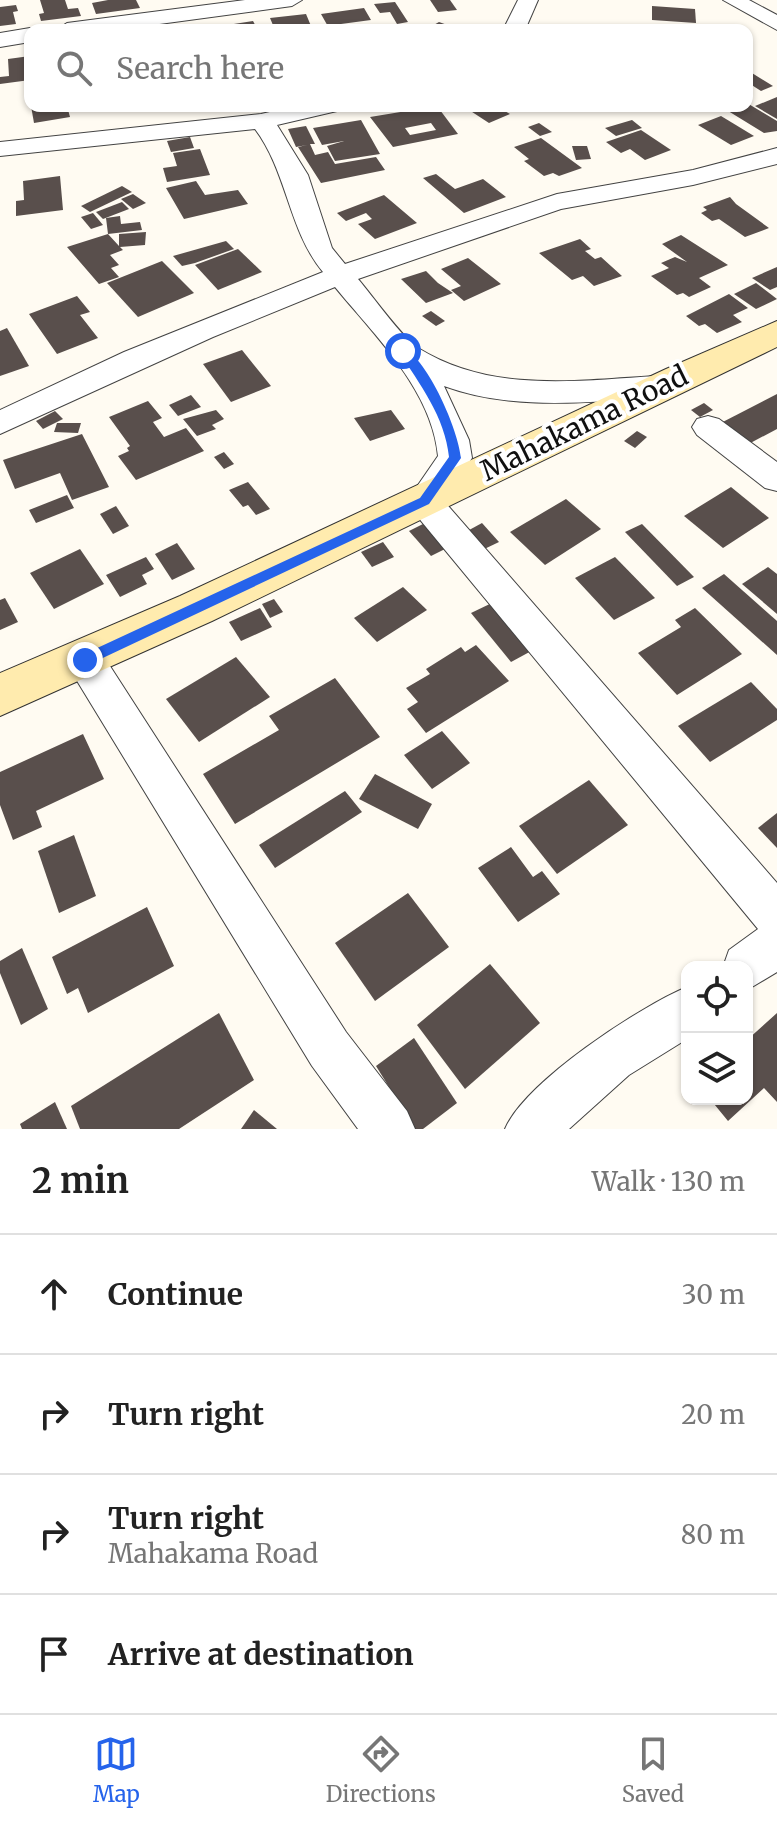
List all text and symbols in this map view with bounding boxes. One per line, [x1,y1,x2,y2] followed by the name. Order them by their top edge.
[24,24,753,112] search box
[52,46,96,90] icon: search
[116,49,284,87] text: Search here
[385,333,421,369] route start
[474,357,694,489] street label: Mahakama Road
[67,642,103,678] route end
[681,961,753,1105] map controls
[681,961,753,1033] button: locate
[681,1033,753,1105] button: layers
[32,1160,129,1202] text: 2 min
[592,1165,745,1198] text: Walk · 130 m
[32,1272,76,1316] icon: ahead
[108,1275,243,1313] text: Continue
[682,1278,745,1311] text: 30 m
[32,1392,76,1436] icon: right
[108,1395,264,1433] text: Turn right
[681,1398,745,1431] text: 20 m
[108,1499,264,1537] text: Turn right
[32,1512,76,1556] icon: right
[681,1518,745,1551] text: 80 m
[108,1537,318,1570] text: Mahakama Road
[32,1632,76,1676] icon: arrive
[108,1635,414,1673] text: Arrive at destination
[93,1732,140,1808] tab: Map
[326,1732,436,1808] tab: Directions
[622,1732,684,1808] tab: Saved

